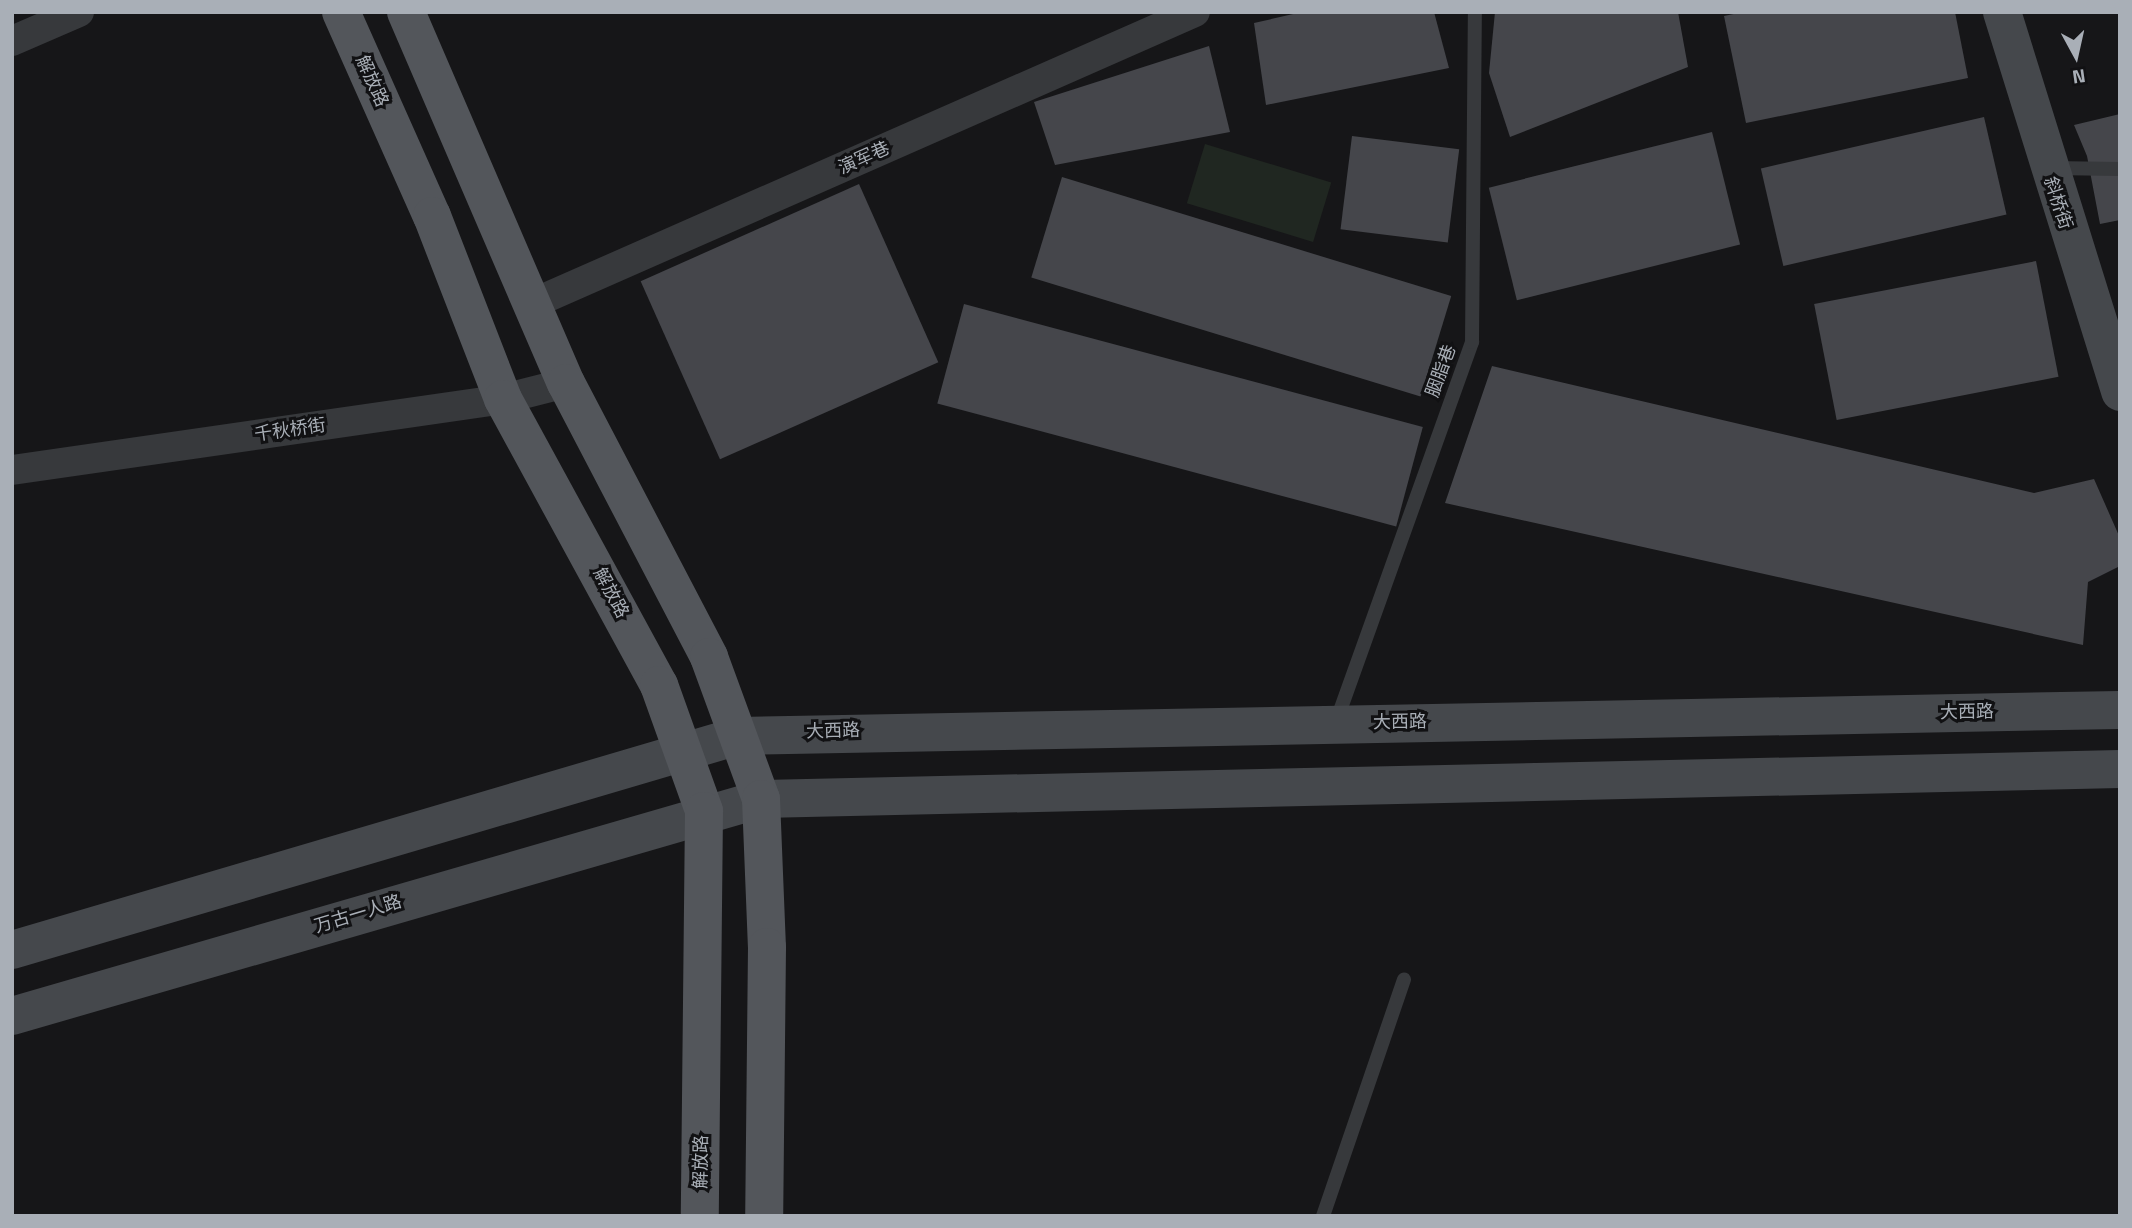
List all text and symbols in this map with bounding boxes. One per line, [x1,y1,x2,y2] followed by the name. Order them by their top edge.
[2041,21,2111,91] north arrow
[351,52,393,110] street label: 解放路
[2070,62,2088,93] text: N
[835,137,893,179] street label: 演军巷
[2039,174,2077,232] street label: 斜桥街
[1422,342,1460,400] street label: 胭脂巷
[253,414,327,446] street label: 千秋桥街
[589,564,633,622] street label: 解放路
[1940,701,1994,723] street label: 大西路
[1373,711,1427,733] street label: 大西路
[806,719,860,743] street label: 大西路
[312,891,404,937] street label: 万古一人路
[690,1135,712,1189] street label: 解放路

